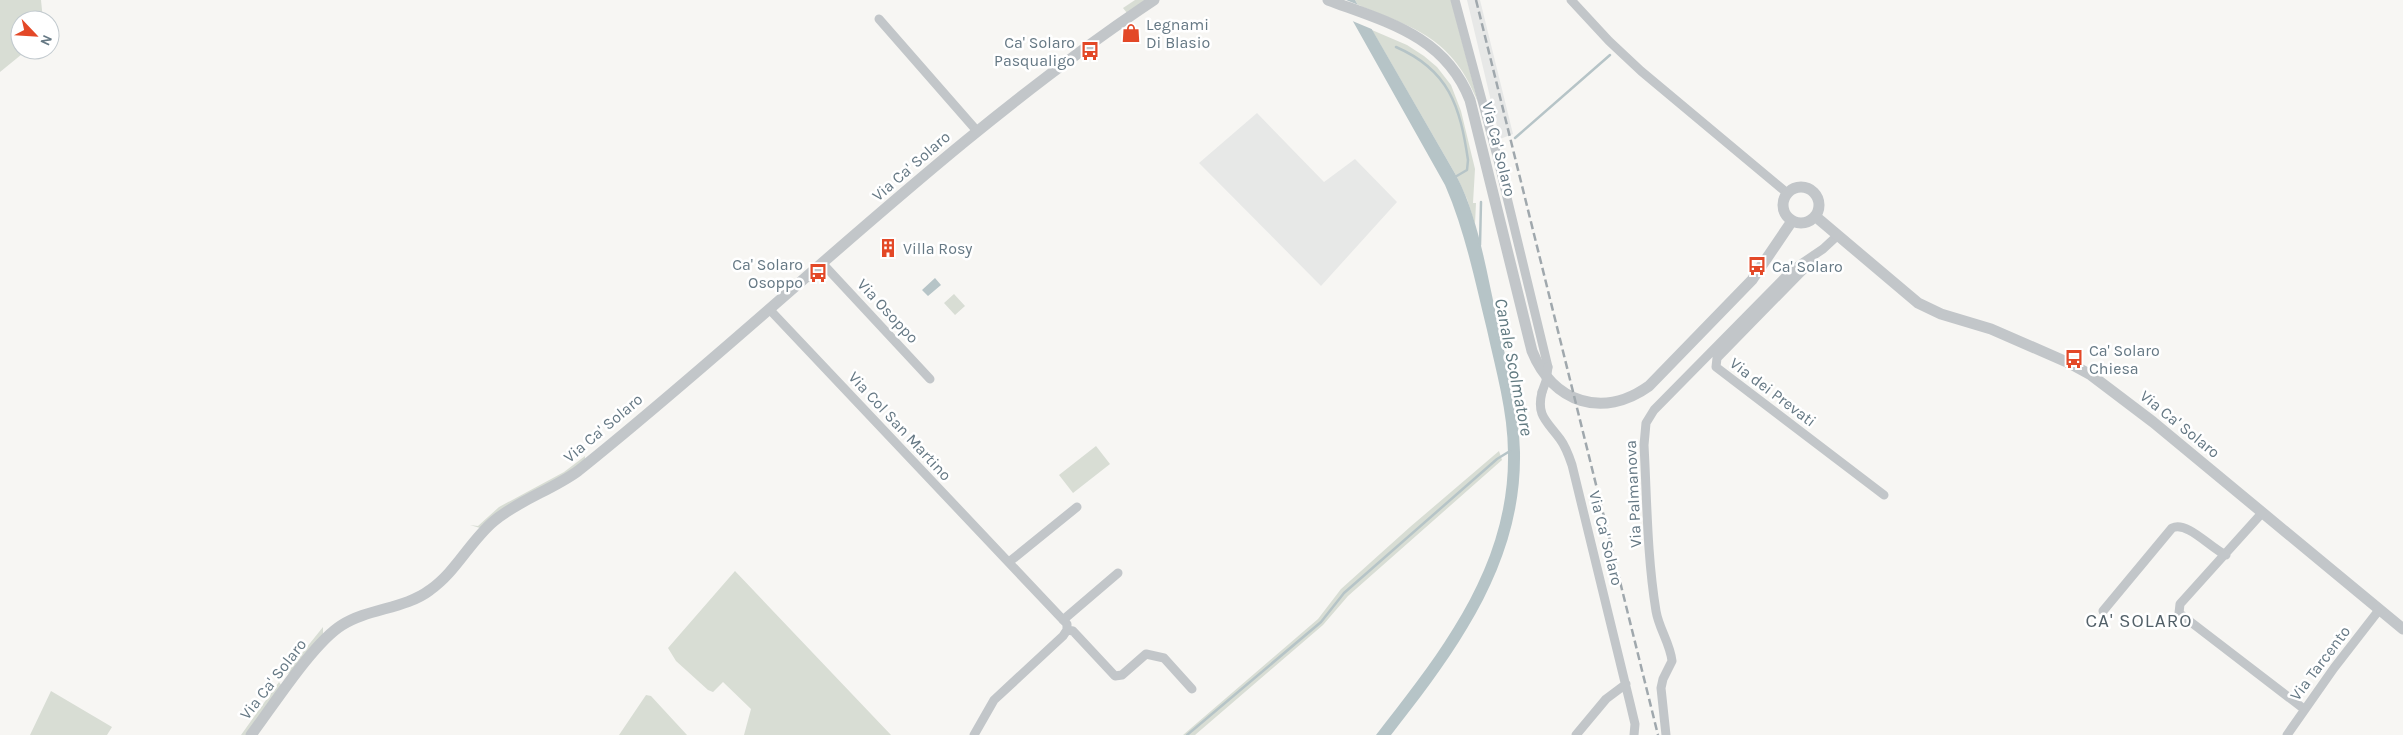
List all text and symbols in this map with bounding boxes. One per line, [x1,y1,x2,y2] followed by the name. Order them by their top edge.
[10,10,60,60] north arrow
[1146,15,1210,52] place label: Legnami Di Blasio
[1120,22,1142,44] shop icon: Legnami Di Blasio
[37,32,56,48] text: N
[994,33,1075,70] place label: Ca' Solaro Pasqualigo
[1079,40,1101,62] bus stop icon: Ca' Solaro Pasqualigo
[1478,100,1520,198] street label: Via Ca' Solaro
[868,127,954,205] street label: Via Ca' Solaro
[877,237,899,259] building icon: Villa Rosy
[903,239,973,258] place label: Villa Rosy
[732,255,803,292] place label: Ca' Solaro Osoppo
[1746,255,1768,277] bus stop icon: Ca' Solaro
[1772,257,1843,276] place label: Ca' Solaro
[807,262,829,284] bus stop icon: Ca' Solaro Osoppo
[853,275,923,347] street label: Via Osoppo
[1490,296,1538,438] water label: Canale Scolmatore
[2089,341,2160,378] place label: Ca' Solaro Chiesa
[2063,348,2085,370] bus stop icon: Ca' Solaro Chiesa
[1726,353,1820,431] street label: Via dei Prevati
[844,367,956,485] street label: Via Col San Martino
[2136,386,2224,462] street label: Via Ca' Solaro
[560,389,646,467] street label: Via Ca' Solaro
[1621,440,1645,548] street label: Via Palmanova
[1585,489,1627,587] street label: Via Ca' Solaro
[2085,610,2193,632] district label: CA' SOLARO
[2286,622,2354,704] street label: Via Tarcento
[236,635,310,723] street label: Via Ca' Solaro

